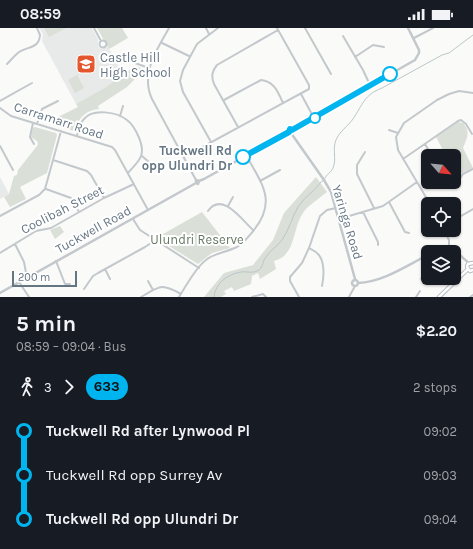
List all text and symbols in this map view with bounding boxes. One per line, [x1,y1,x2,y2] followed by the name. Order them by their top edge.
[20,5,61,23] text: 08:59
[100,50,171,80] place label: Castle Hill High School
[75,53,97,75] school or university icon: Castle Hill High School
[382,66,398,82] unlabelled marker
[12,99,106,142] street label: Carramarr Road
[309,112,321,124] unlabelled marker
[142,143,233,173] place label: Tuckwell Rd opp Ulundri Dr
[235,149,251,165] marker: Tuckwell Rd opp Ulundri Dr
[421,149,461,189] north arrow
[421,149,461,285] map controls
[18,182,106,237] street label: Coolibah Street
[329,183,366,261] street label: Yaringa Road
[421,197,461,237] button: locate
[53,203,134,256] street label: Tuckwell Road
[150,232,244,247] park label: Ulundri Reserve
[421,245,461,285] button: layers
[12,269,77,288] scale bar
[18,271,50,284] text: 200 m
[16,311,76,337] text: 5 min
[416,322,457,340] text: $2.20
[16,339,126,354] text: 08:59 – 09:04 · Bus
[16,376,38,398] icon: walk
[58,376,80,398] icon: forward
[94,378,120,395] text: 633
[44,380,52,395] text: 3
[413,380,457,395] text: 2 stops
[46,422,250,440] text: Tuckwell Rd after Lynwood Pl
[423,424,457,439] text: 09:02
[46,466,222,484] text: Tuckwell Rd opp Surrey Av
[423,468,457,483] text: 09:03
[46,510,238,528] text: Tuckwell Rd opp Ulundri Dr
[424,512,457,527] text: 09:04

